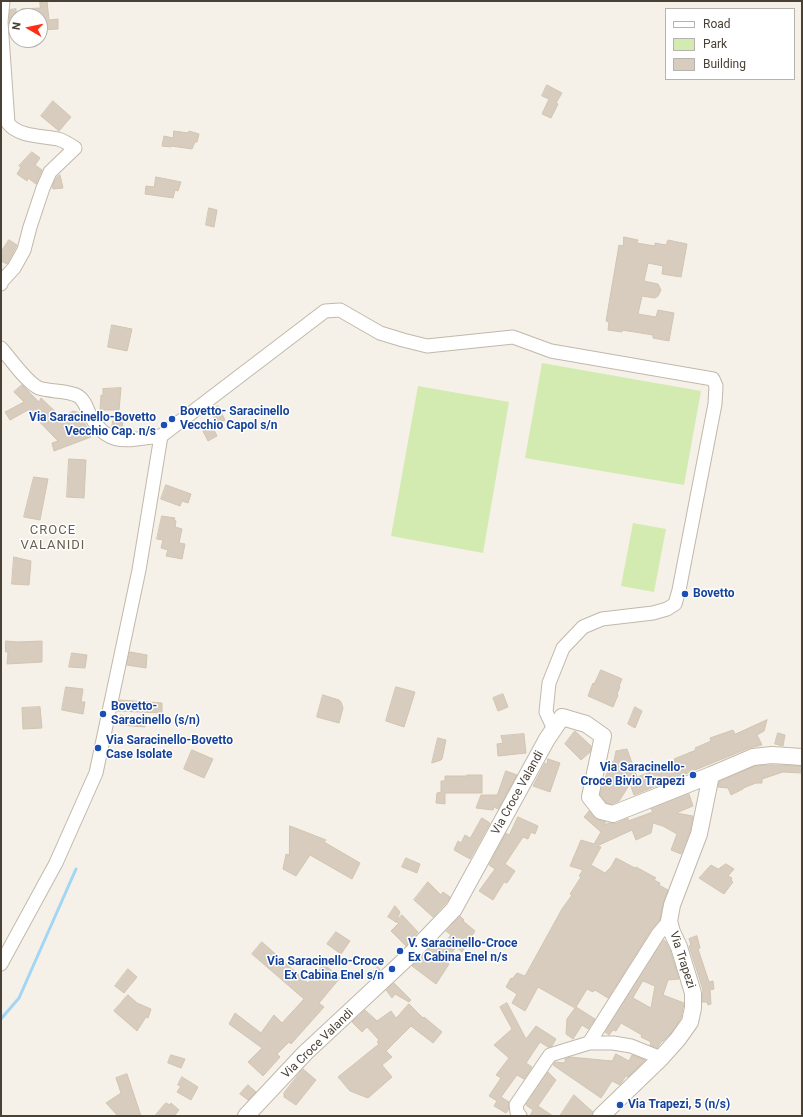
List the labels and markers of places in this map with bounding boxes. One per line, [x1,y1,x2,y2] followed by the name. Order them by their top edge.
[180,405,289,433] place label: Bovetto- Saracinello Vecchio Capol s/n
[29,411,156,439] place label: Via Saracinello-Bovetto Vecchio Cap. n/s
[167,414,177,424] marker: Bovetto- Saracinello Vecchio Capol s/n
[159,420,169,430] marker: Via Saracinello-Bovetto Vecchio Cap. n/s
[693,587,735,601] place label: Bovetto
[680,589,690,599] marker: Bovetto
[111,700,200,728] place label: Bovetto- Saracinello (s/n)
[98,709,108,719] marker: Bovetto- Saracinello (s/n)
[106,734,233,762] place label: Via Saracinello-Bovetto Case Isolate
[93,743,103,753] marker: Via Saracinello-Bovetto Case Isolate
[580,761,685,789] place label: Via Saracinello- Croce Bivio Trapezi
[688,770,698,780] marker: Via Saracinello- Croce Bivio Trapezi
[408,937,518,965] place label: V. Saracinello-Croce Ex Cabina Enel n/s
[395,946,405,956] marker: V. Saracinello-Croce Ex Cabina Enel n/s
[267,955,384,983] place label: Via Saracinello-Croce Ex Cabina Enel s/n
[387,964,397,974] marker: Via Saracinello-Croce Ex Cabina Enel s/n
[628,1098,730,1112] place label: Via Trapezi, 5 (n/s)
[615,1100,625,1110] marker: Via Trapezi, 5 (n/s)

